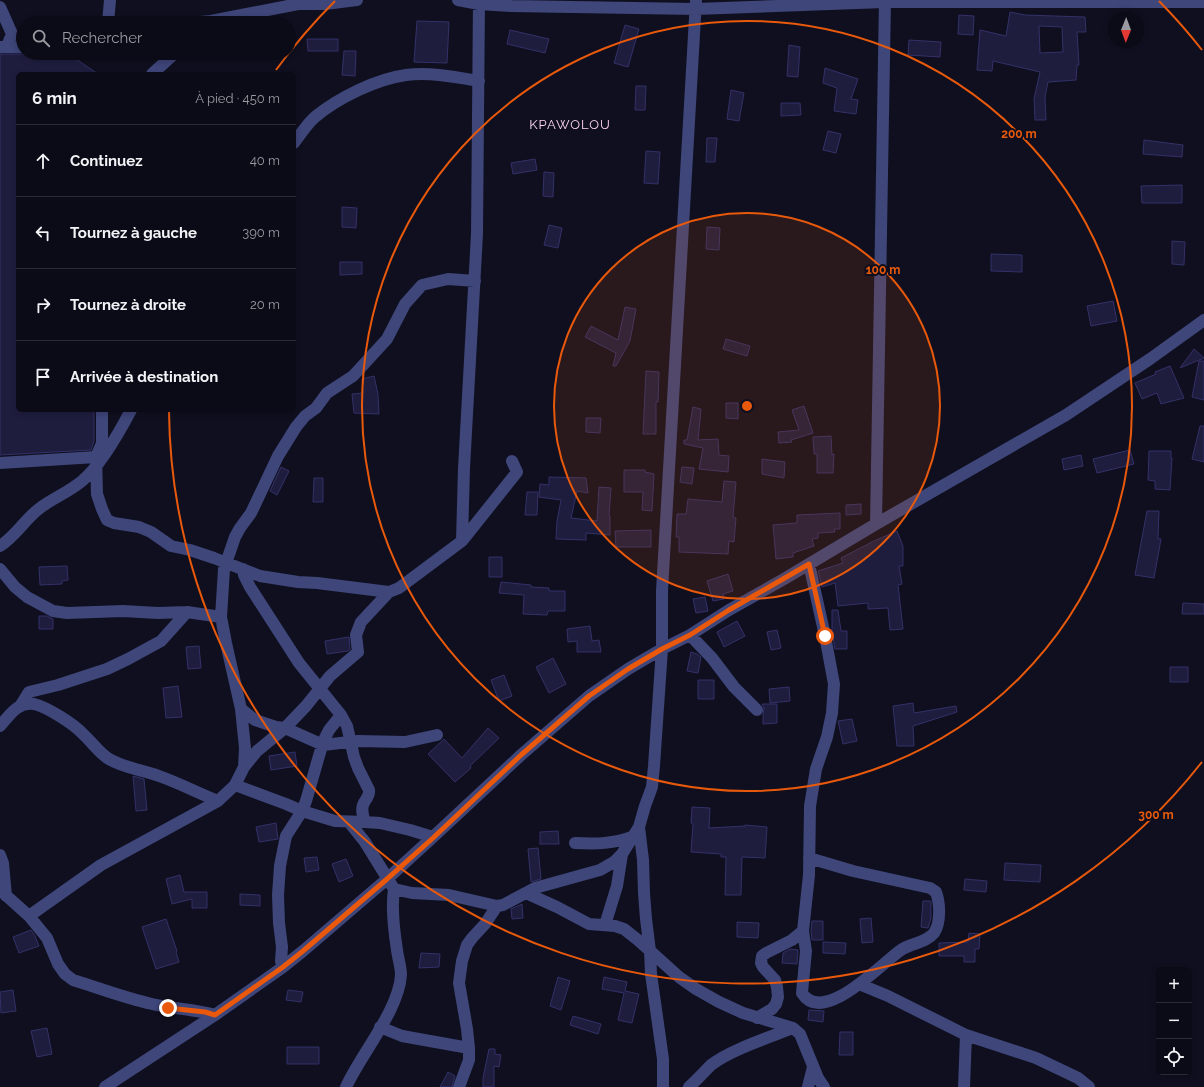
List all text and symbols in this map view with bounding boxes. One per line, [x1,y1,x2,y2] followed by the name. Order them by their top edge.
[1108,12,1144,48] north arrow
[16,16,296,60] search box
[30,27,52,49] icon: search
[62,29,142,47] text: Rechercher
[32,88,77,108] text: 6 min
[195,91,280,106] text: À pied · 450 m
[529,117,611,132] district label: KPAWOLOU
[1001,127,1037,141] text: 200 m
[32,150,54,172] icon: ahead
[70,152,143,170] text: Continuez
[250,153,280,168] text: 40 m
[32,222,54,244] icon: left
[70,224,197,242] text: Tournez à gauche
[242,225,280,240] text: 390 m
[866,263,900,277] text: 100 m
[32,294,54,316] icon: right
[70,296,186,314] text: Tournez à droite
[250,297,280,312] text: 20 m
[32,366,54,388] icon: arrive
[70,368,218,386] text: Arrivée à destination
[740,399,754,413] centre of rings
[816,627,834,645] route start
[1138,808,1174,822] text: 300 m
[1156,967,1192,1075] map controls
[1156,967,1192,1003] button: +
[159,999,177,1017] route end
[1156,1003,1192,1039] button: −
[1156,1039,1192,1075] button: locate

